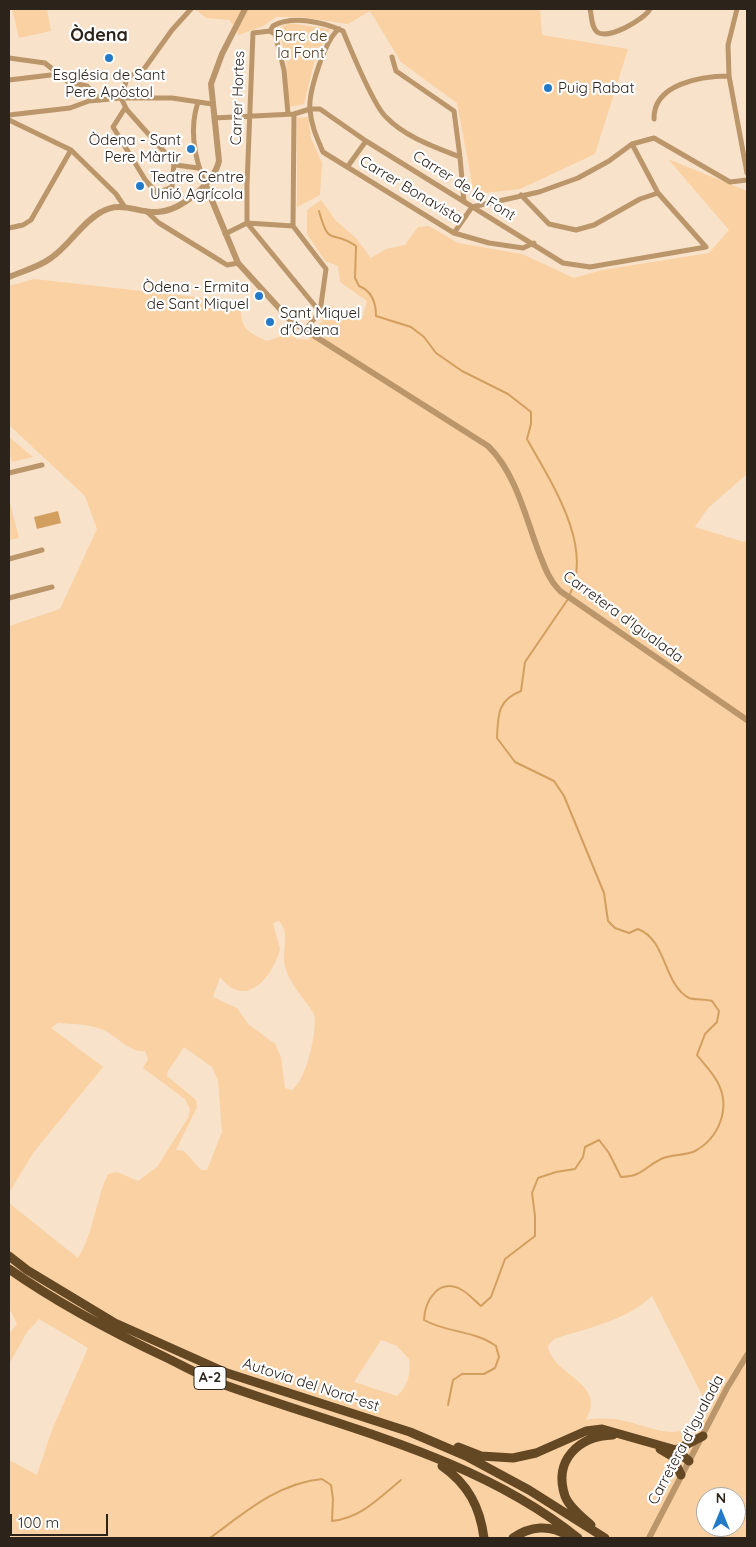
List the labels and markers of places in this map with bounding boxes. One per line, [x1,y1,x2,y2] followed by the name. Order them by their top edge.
[103,52,115,64] marker: Església de Sant Pere Apòstol
[52,66,166,101] place label: Església de Sant Pere Apòstol
[558,79,635,97] place label: Puig Rabat
[542,82,554,94] marker: Puig Rabat
[89,131,181,166] place label: Òdena - Sant Pere Màrtir
[185,143,197,155] marker: Òdena - Sant Pere Màrtir
[150,168,244,203] place label: Teatre Centre Unió Agrícola
[134,180,146,192] marker: Teatre Centre Unió Agrícola
[143,278,249,313] place label: Òdena - Ermita de Sant Miquel
[253,290,265,302] marker: Òdena - Ermita de Sant Miquel
[280,304,361,339] place label: Sant Miquel d'Òdena
[264,316,276,328] marker: Sant Miquel d'Òdena

